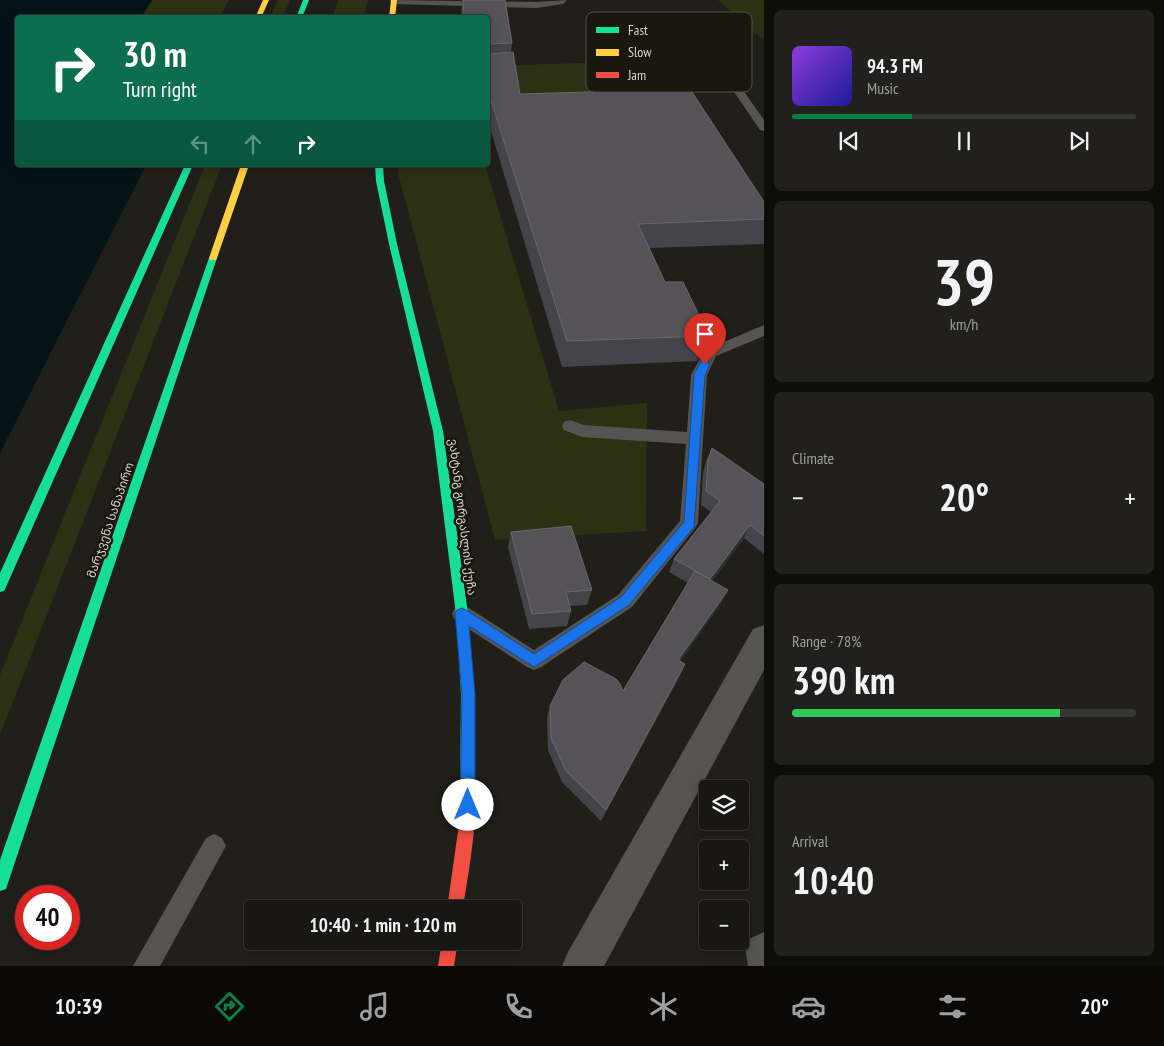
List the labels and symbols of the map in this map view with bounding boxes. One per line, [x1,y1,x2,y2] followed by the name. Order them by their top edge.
[586,12,752,92] legend
[628,21,648,39] text: Fast
[628,43,652,61] text: Slow
[627,66,646,84] text: Jam
[684,313,726,364] pin
[445,438,480,596] street label: ვახტანგ გორგასლის ქუჩა
[83,460,137,580] street label: მარჯვენა სანაპირო
[441,778,493,830] position arrow
[15,885,80,950] speed limit sign: 40

